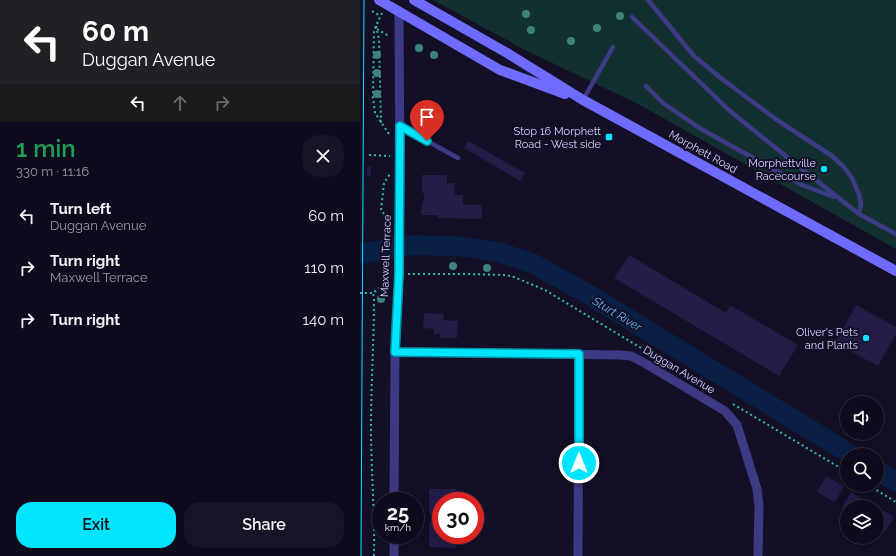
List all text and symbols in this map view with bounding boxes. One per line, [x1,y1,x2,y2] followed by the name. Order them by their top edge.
[82,15,149,48] text: 60 m
[16,16,68,68] icon: left
[82,49,215,70] text: Duggan Avenue
[127,92,149,114] icon: left
[169,92,191,114] icon: ahead
[211,92,233,114] icon: right
[410,100,444,141] pin
[416,106,438,128] icon: arrive
[514,125,602,151] place label: Stop 16 Morphett Road - West side
[667,128,740,176] street label: Morphett Road
[604,132,614,142] marker: Stop 16 Morphett Road - West side
[16,134,76,163] text: 1 min
[302,135,344,177] button: close
[748,157,817,183] place label: Morphettville Racecourse
[16,164,89,179] text: 330 m · 11:16
[819,164,829,174] marker: Morphettville Racecourse
[50,200,111,218] text: Turn left
[16,205,38,227] icon: left
[308,207,344,225] text: 60 m
[378,214,394,297] street label: Maxwell Terrace
[50,218,146,233] text: Duggan Avenue
[50,252,120,270] text: Turn right
[16,257,38,279] icon: right
[304,259,344,277] text: 110 m
[50,270,148,285] text: Maxwell Terrace
[589,293,645,335] water label: Sturt River
[16,309,38,331] icon: right
[50,311,120,329] text: Turn right
[303,311,344,329] text: 140 m
[796,326,858,352] place label: Oliver's Pets and Plants
[861,333,871,343] marker: Oliver's Pets and Plants
[641,343,718,397] street label: Duggan Avenue
[840,396,884,544] map controls
[840,396,884,440] button: sound
[558,442,600,484] position arrow
[840,448,884,492] button: search
[432,492,484,544] speed limit sign: 30
[840,500,884,544] button: layers
[387,501,409,525] text: 25
[16,502,176,548] button: Exit
[184,502,344,548] button: Share
[385,522,411,533] text: km/h

